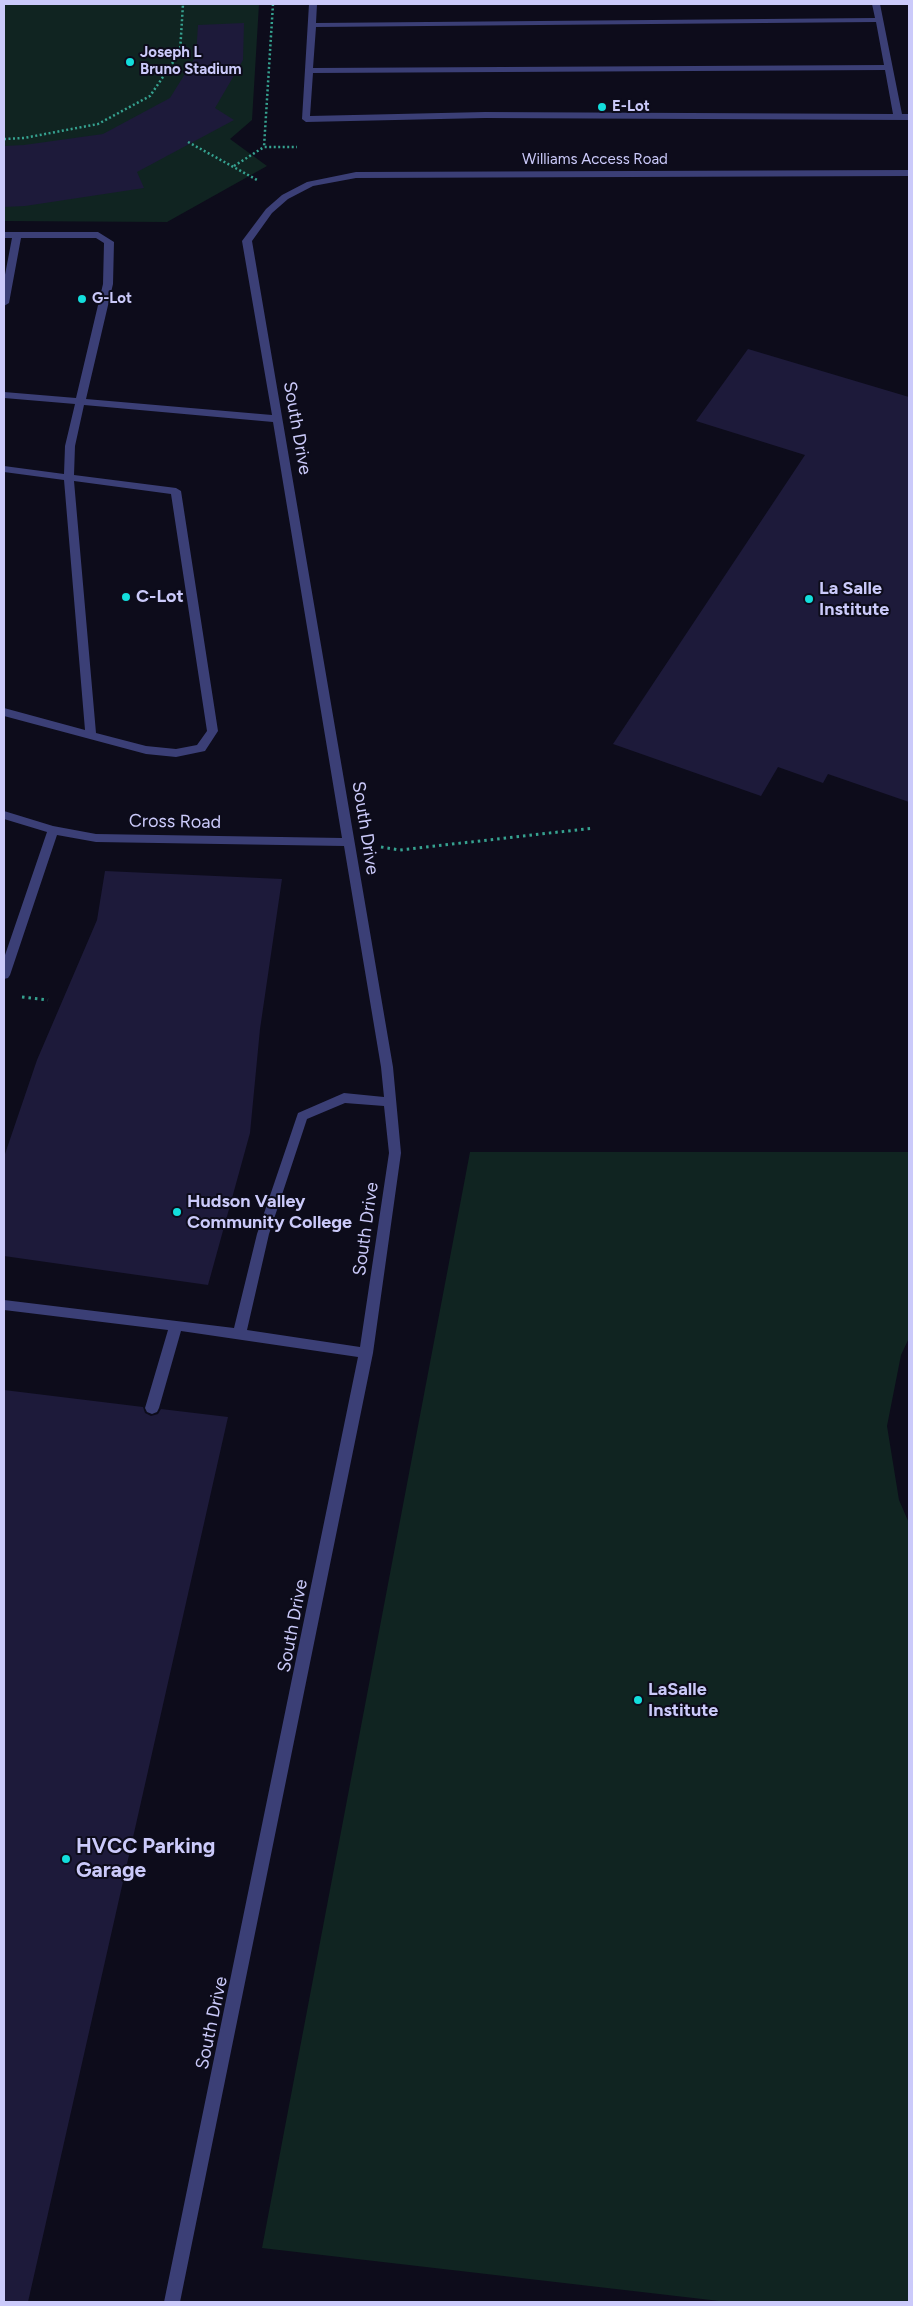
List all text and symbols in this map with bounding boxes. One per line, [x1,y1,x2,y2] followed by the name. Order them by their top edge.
[140,44,242,79] place label: Joseph L Bruno Stadium
[124,56,136,68] marker: Joseph L Bruno Stadium
[612,98,650,116] place label: E-Lot
[596,101,608,113] marker: E-Lot
[522,151,668,169] street label: Williams Access Road
[92,290,132,308] place label: G-Lot
[76,293,88,305] marker: G-Lot
[278,380,316,476] street label: South Drive
[819,578,889,620] place label: La Salle Institute
[136,586,184,608] place label: C-Lot
[120,591,132,603] marker: C-Lot
[803,593,815,605] marker: La Salle Institute
[347,780,383,876] street label: South Drive
[129,810,221,834] street label: Cross Road
[349,1181,383,1277] street label: South Drive
[187,1191,352,1234] place label: Hudson Valley Community College
[171,1206,183,1218] marker: Hudson Valley Community College
[273,1578,313,1674] street label: South Drive
[648,1679,718,1722] place label: LaSalle Institute
[632,1694,644,1706] marker: LaSalle Institute
[76,1834,215,1884] place label: HVCC Parking Garage
[60,1853,72,1865] marker: HVCC Parking Garage
[192,1975,232,2071] street label: South Drive

